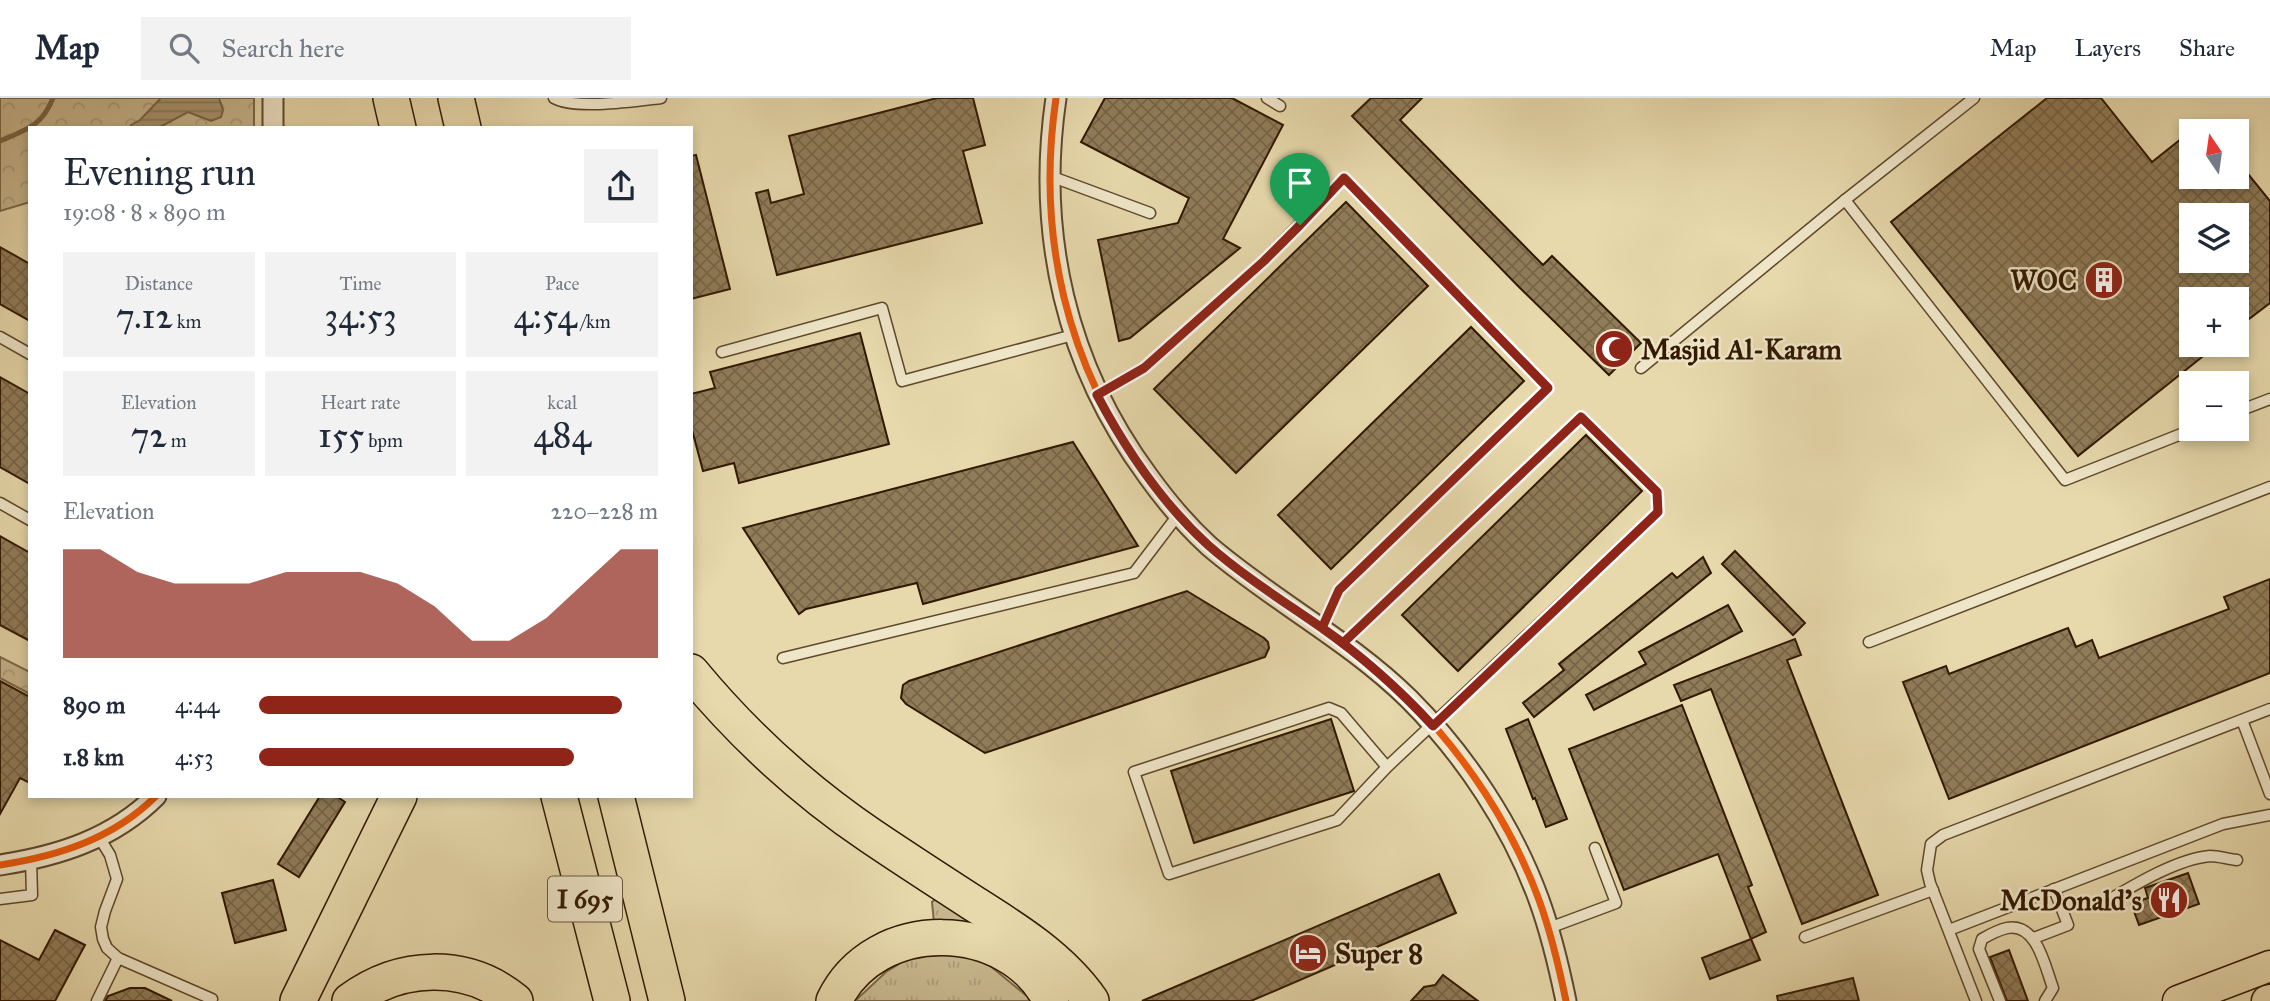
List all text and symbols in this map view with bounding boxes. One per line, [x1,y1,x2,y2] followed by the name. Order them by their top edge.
[141,17,631,80] search box
[35,28,99,68] text: Map
[165,29,203,67] icon: search
[221,32,345,64] text: Search here
[1990,33,2037,63] text: Map
[2075,33,2141,63] text: Layers
[2179,33,2235,63] text: Share
[2179,119,2249,189] north arrow
[2179,119,2249,441] map controls
[63,149,256,195] text: Evening run
[584,149,658,223] button: share
[1270,153,1330,225] pin
[1281,164,1319,202] icon: arrive
[63,198,225,226] text: 19:08 · 8 × 890 m
[2179,203,2249,273] button: layers
[2083,259,2125,301] building icon: WOC
[2010,263,2077,298] place label: WOC
[125,272,193,295] text: Distance
[339,272,382,295] text: Time
[545,272,579,295] text: Pace
[2179,287,2249,357] button: +
[116,295,173,338] text: 7.12
[324,295,397,338] text: 34:53
[514,295,577,338] text: 4:54
[173,310,202,333] text: km
[577,310,611,333] text: /km
[1593,328,1635,370] mosque icon: Masjid Al-Karam
[1641,332,1842,367] place label: Masjid Al-Karam
[2179,371,2249,441] button: −
[121,391,197,414] text: Elevation
[321,391,400,414] text: Heart rate
[547,391,577,414] text: kcal
[131,414,167,457] text: 72
[318,414,364,457] text: 155
[533,414,591,457] text: 484
[167,429,187,452] text: m
[364,429,403,452] text: bpm
[63,497,154,525] text: Elevation
[551,497,658,525] text: 220–228 m
[63,691,125,719] text: 890 m
[175,691,219,719] text: 4:44
[63,743,124,771] text: 1.8 km
[175,743,214,771] text: 4:53
[548,876,622,922] road number: I 695
[2148,879,2190,921] restaurant icon: McDonald's
[2000,883,2142,918] place label: McDonald's
[1287,932,1329,974] hotel icon: Super 8
[1335,936,1423,971] place label: Super 8

